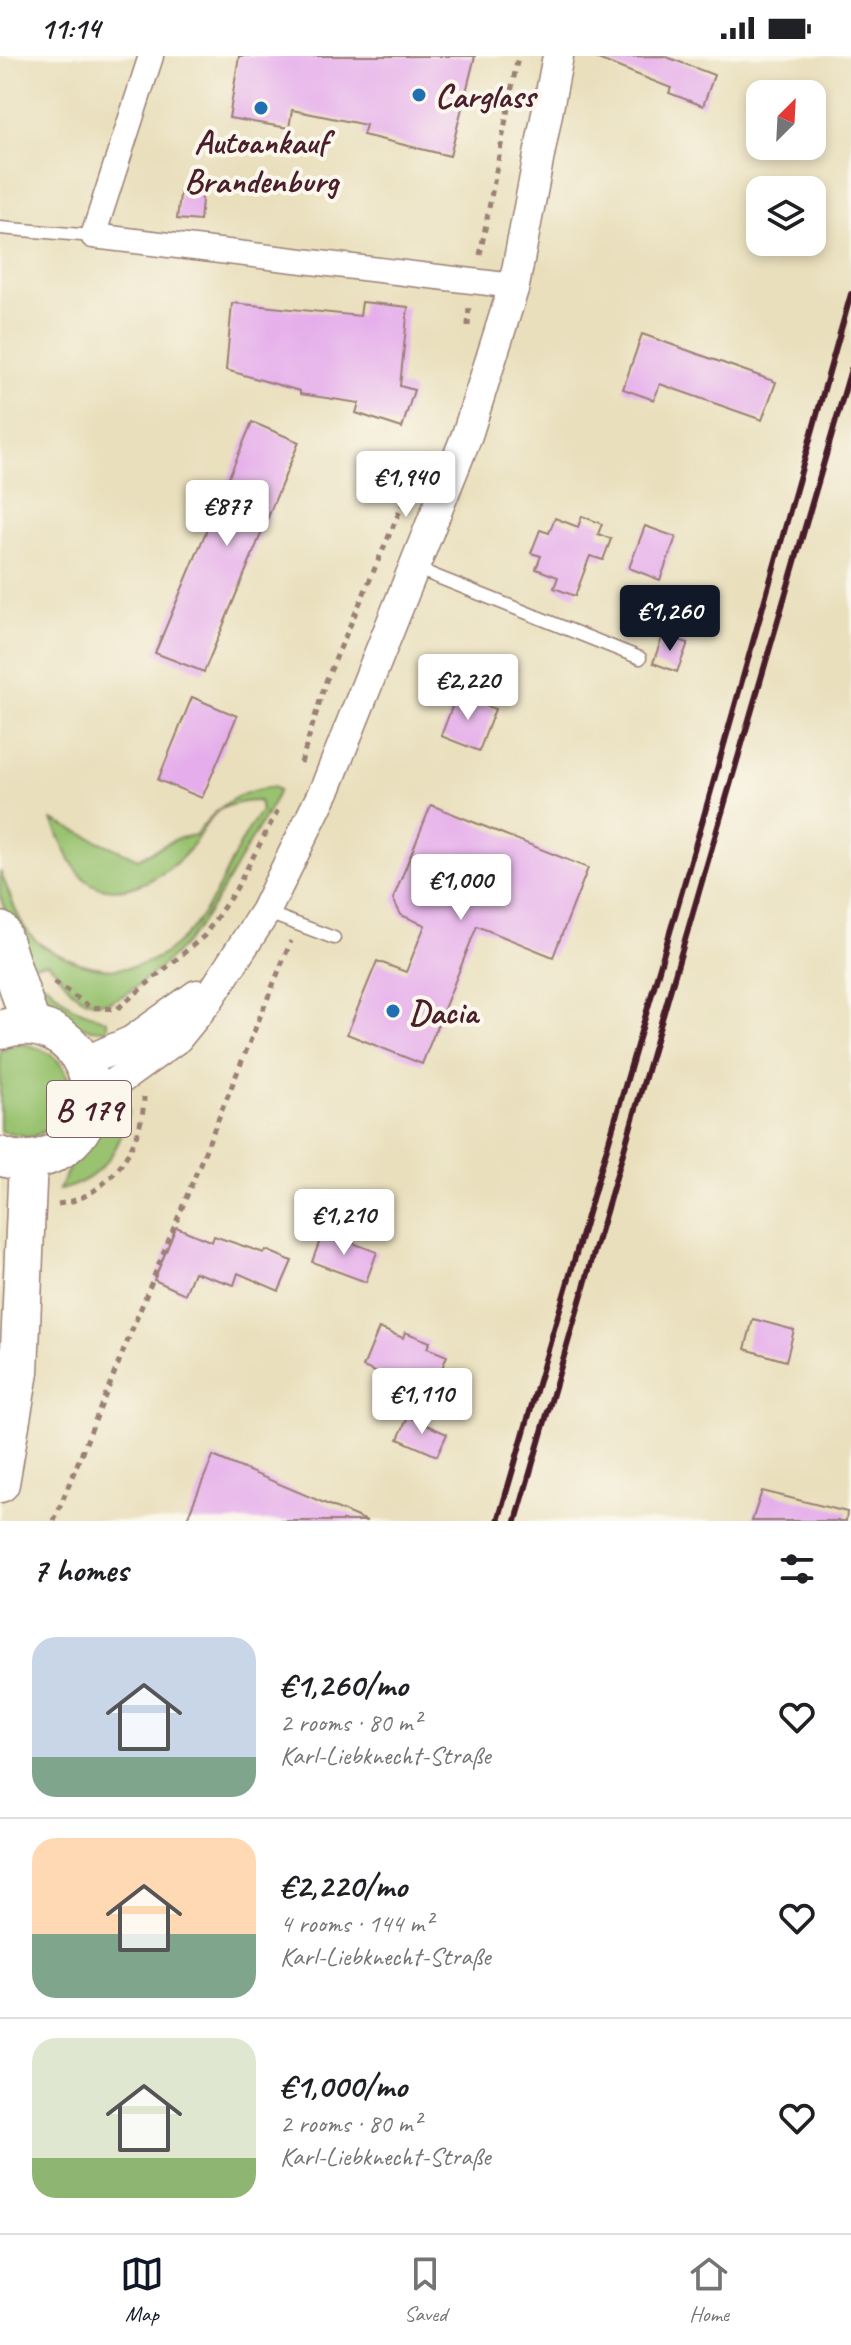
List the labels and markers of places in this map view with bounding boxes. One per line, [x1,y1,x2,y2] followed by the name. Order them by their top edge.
[435,74,538,117] place label: Carglass
[410,86,428,104] marker: Carglass
[252,99,270,117] marker: Autoankauf Brandenburg
[184,120,340,202] place label: Autoankauf Brandenburg
[341,451,471,519] pin: €1,940
[180,480,274,548] pin: €877
[605,585,735,653] pin: €1,260
[403,654,533,722] pin: €2,220
[396,854,526,922] pin: €1,000
[409,990,480,1033] place label: Dacia
[384,1002,402,1020] marker: Dacia
[279,1189,409,1257] pin: €1,210
[357,1368,487,1436] pin: €1,110

